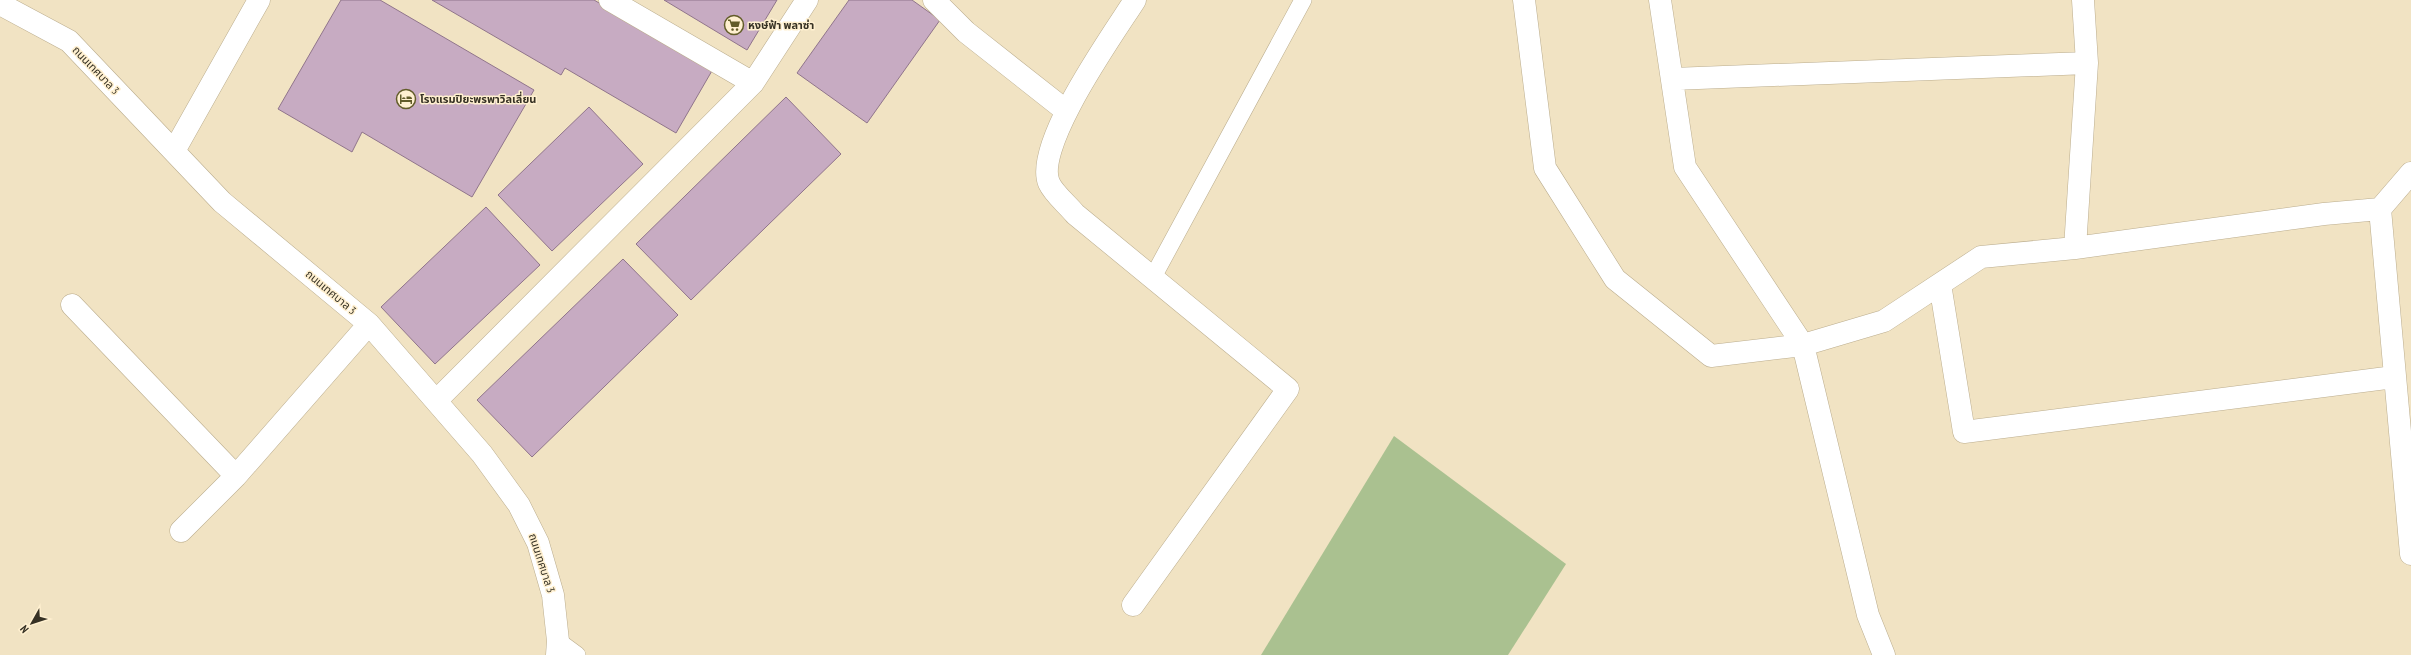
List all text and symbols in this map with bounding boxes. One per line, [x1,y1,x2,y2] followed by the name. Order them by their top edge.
[723,14,745,36] supermarket icon: หงษ์ฟ้า พลาซ่า
[748,18,814,32] place label: หงษ์ฟ้า พลาซ่า
[70,43,122,97] street label: ถนนเทศบาล 3
[395,88,417,110] hotel icon: โรงแรมปิยะพรพาวิลเลี่ยน
[420,91,536,106] place label: โรงแรมปิยะพรพาวิลเลี่ยน
[303,267,359,317] street label: ถนนเทศบาล 3
[526,532,558,595] street label: ถนนเทศบาล 3
[12,603,52,643] north arrow
[17,623,32,636] text: N

